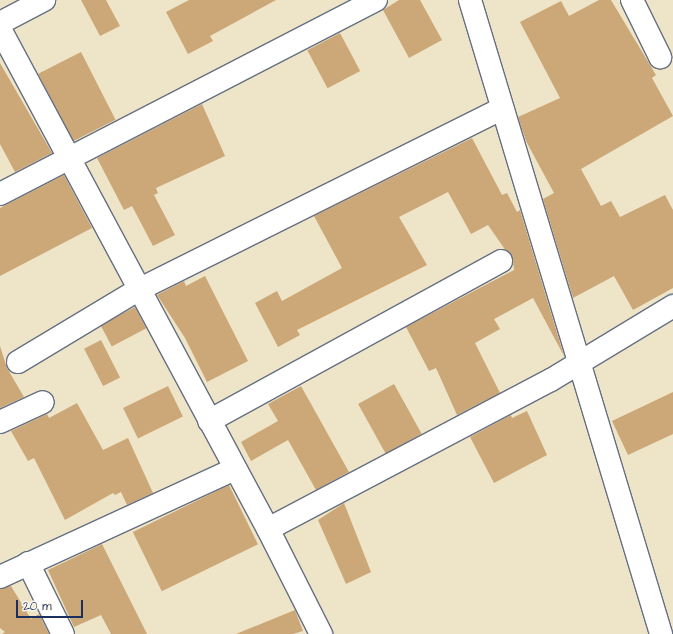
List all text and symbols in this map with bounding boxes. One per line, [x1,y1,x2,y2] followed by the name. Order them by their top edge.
[18,592,85,618] scale bar
[23,598,52,615] text: 20 m

